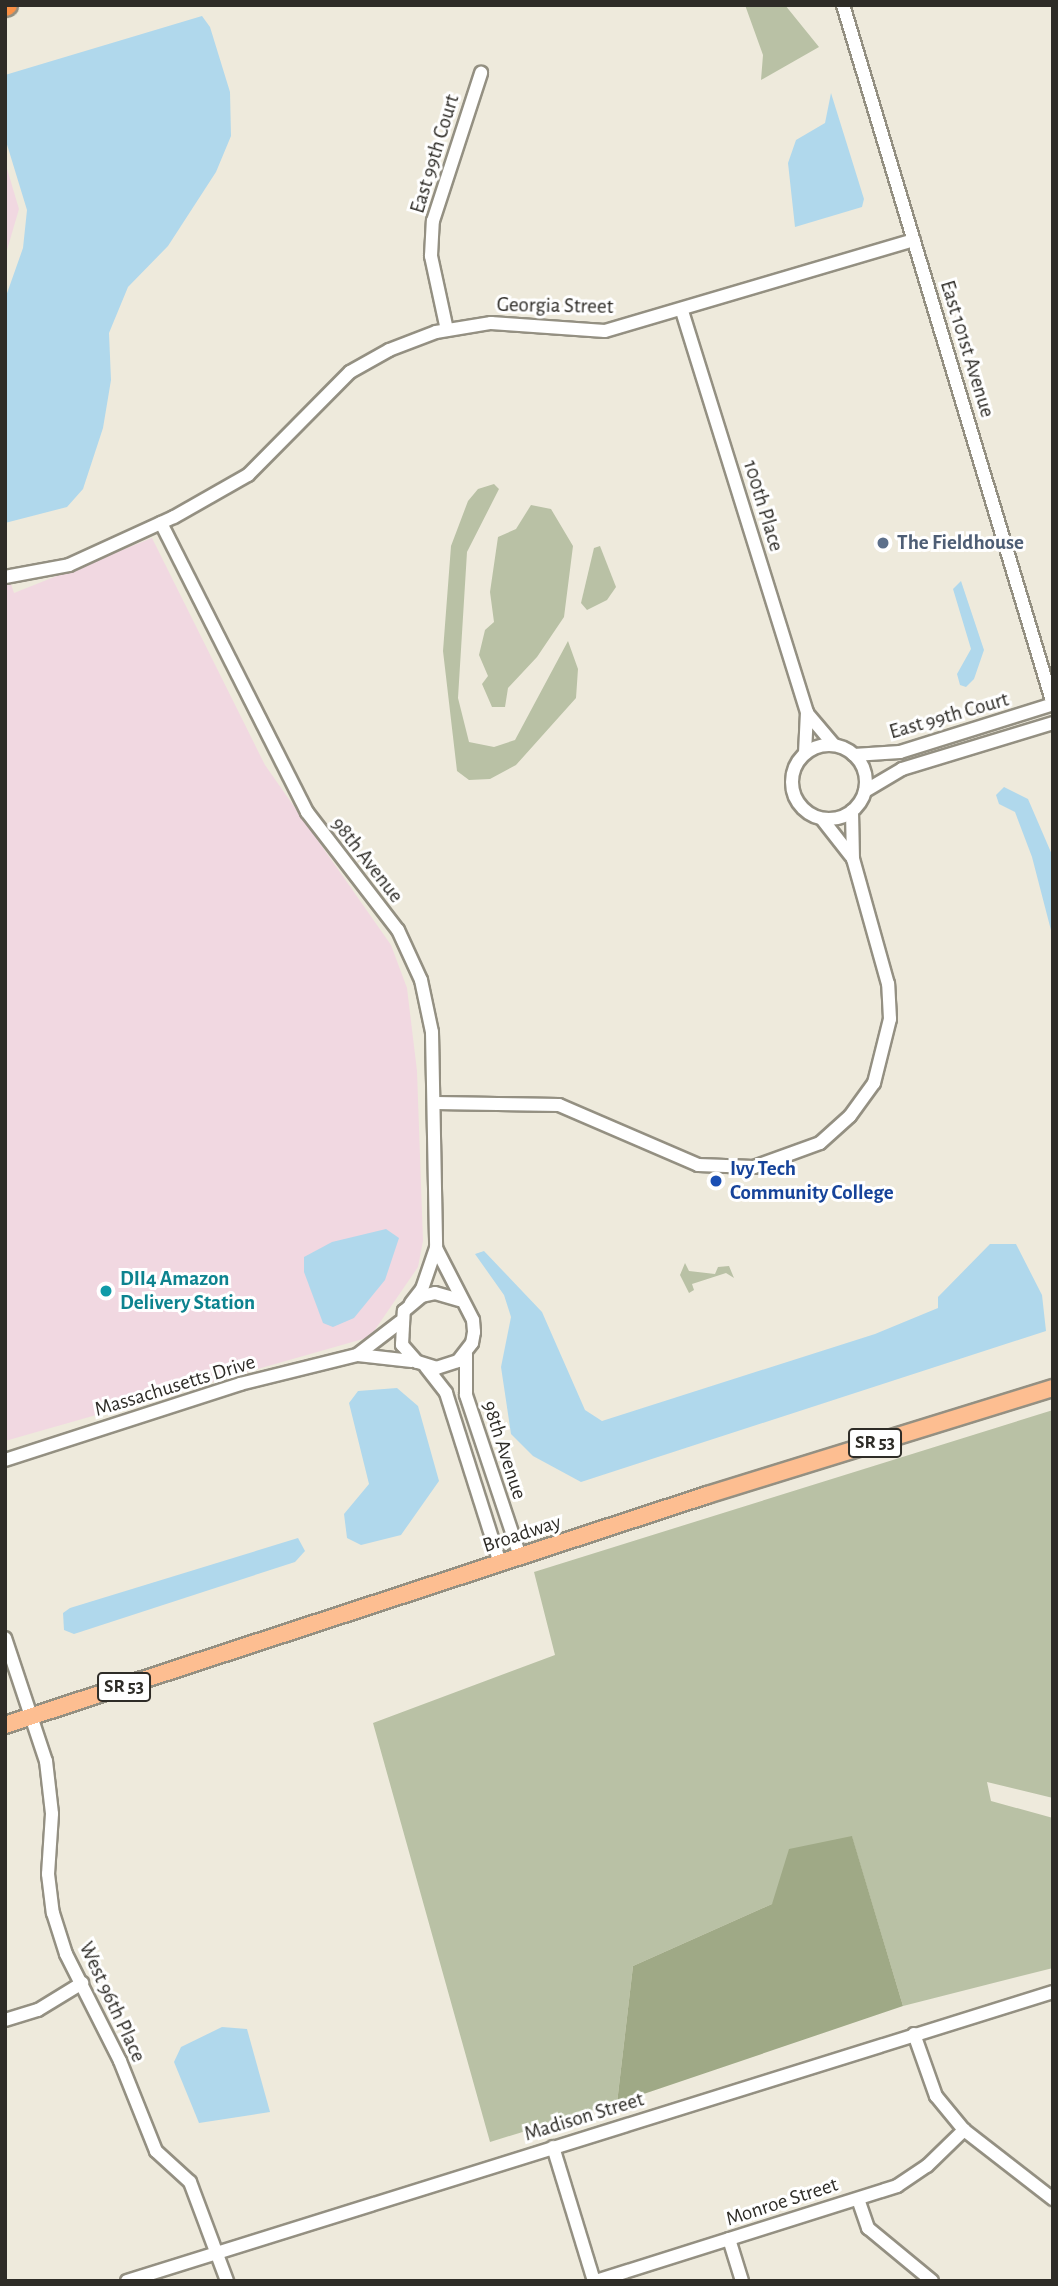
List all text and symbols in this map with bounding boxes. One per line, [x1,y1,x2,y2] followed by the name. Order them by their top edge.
[405,92,465,216] street label: East 99th Court
[934,277,1000,421] street label: East 101st Avenue
[496,292,614,320] street label: Georgia Street
[737,457,789,555] street label: 100th Place
[897,530,1024,556] place label: The Fieldhouse
[875,535,891,551] marker: The Fieldhouse
[886,687,1012,745] street label: East 99th Court
[326,812,408,908] street label: 98th Avenue
[730,1156,894,1206] place label: Ivy Tech Community College
[708,1173,724,1189] marker: Ivy Tech Community College
[120,1266,255,1316] place label: DII4 Amazon Delivery Station
[98,1283,114,1299] marker: DII4 Amazon Delivery Station
[92,1350,258,1422] street label: Massachusetts Drive
[476,1398,532,1502] street label: 98th Avenue
[847,1428,903,1458] road number: SR 53
[480,1510,564,1558] street label: Broadway
[96,1672,152,1702] road number: SR 53
[73,1938,151,2066] street label: West 96th Place
[521,2087,647,2147] street label: Madison Street
[723,2172,841,2232] street label: Monroe Street

